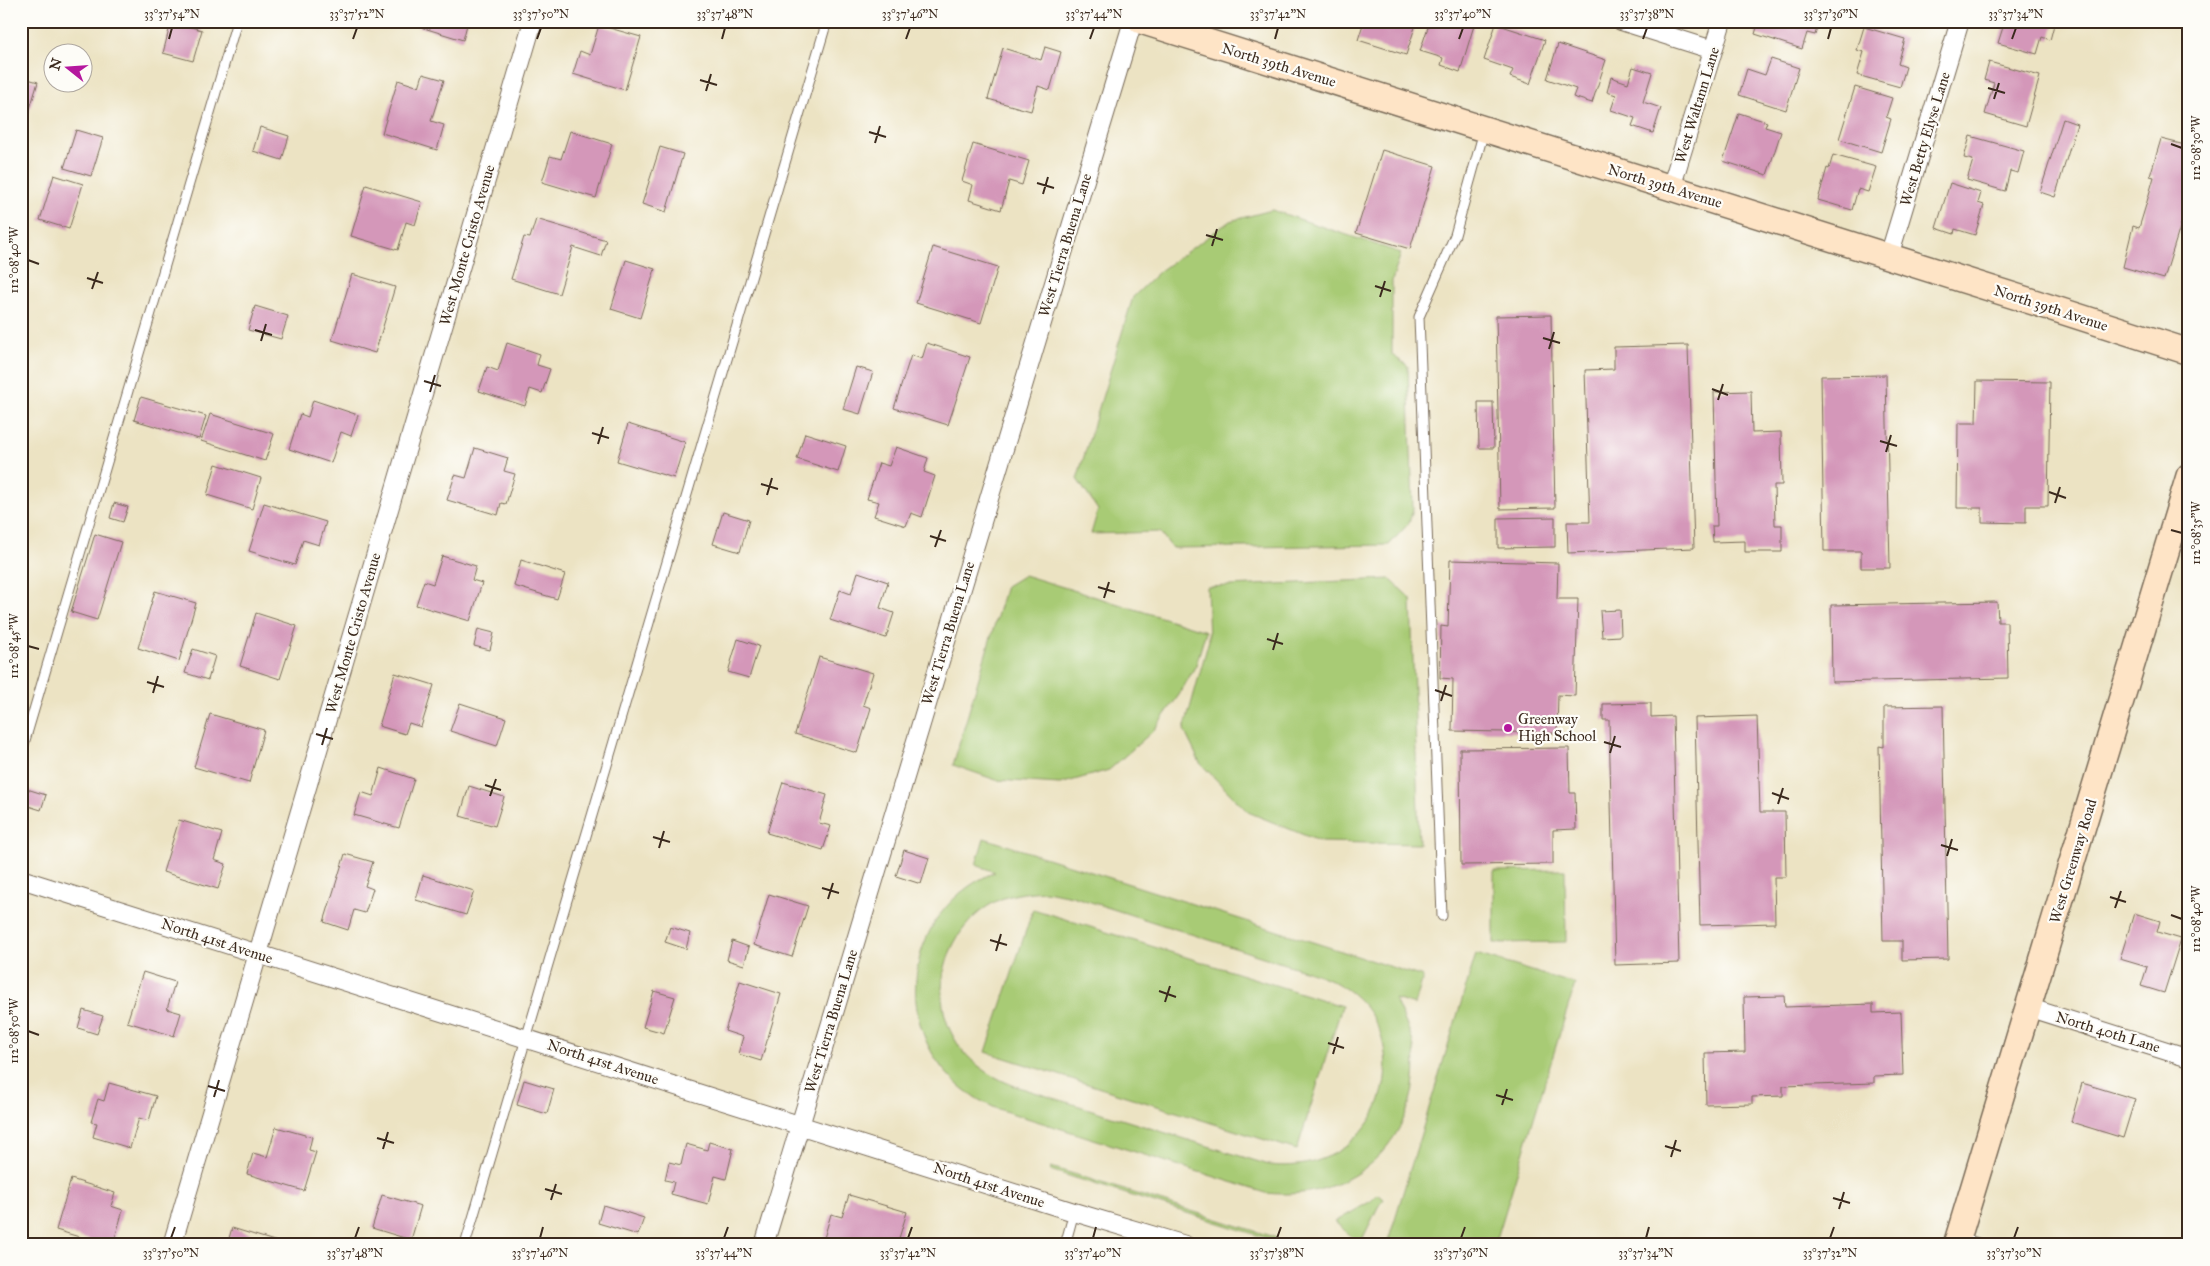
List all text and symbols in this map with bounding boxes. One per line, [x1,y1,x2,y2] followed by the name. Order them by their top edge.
[144,7,200,21] text: 33°37'54"N
[329,7,385,21] text: 33°37'52"N
[513,7,569,21] text: 33°37'50"N
[697,7,753,21] text: 33°37'48"N
[882,7,938,21] text: 33°37'46"N
[1065,7,1123,21] text: 33°37'44"N
[1250,7,1306,21] text: 33°37'42"N
[1434,7,1492,21] text: 33°37'40"N
[1619,7,1675,21] text: 33°37'38"N
[1804,7,1858,21] text: 33°37'36"N
[1988,7,2044,21] text: 33°37'34"N
[1220,39,1338,91] street label: North 39th Avenue
[42,42,92,92] north arrow
[1671,45,1723,165] street label: West Waltann Lane
[46,56,66,73] text: N
[1896,70,1954,208] street label: West Betty Elyse Lane
[2189,115,2203,180] text: 112°08'30"W
[1606,160,1724,212] street label: North 39th Avenue
[435,163,499,327] street label: West Monte Cristo Avenue
[1035,171,1095,319] street label: West Tierra Buena Lane
[7,226,21,293] text: 112°08'40"W
[1992,281,2110,335] street label: North 39th Avenue
[2189,501,2203,565] text: 112°08'35"W
[321,551,385,715] street label: West Monte Cristo Avenue
[918,559,978,707] street label: West Tierra Buena Lane
[7,613,21,679] text: 112°08'45"W
[1518,710,1597,745] place label: Greenway High School
[1502,722,1514,734] marker: Greenway High School
[2046,796,2101,925] street label: West Greenway Road
[2189,885,2203,952] text: 112°08'40"W
[159,915,275,967] street label: North 41st Avenue
[801,947,861,1095] street label: West Tierra Buena Lane
[7,998,21,1064] text: 112°08'50"W
[2054,1008,2162,1056] street label: North 40th Lane
[545,1036,661,1088] street label: North 41st Avenue
[931,1159,1047,1211] street label: North 41st Avenue
[143,1246,199,1260] text: 33°37'50"N
[327,1246,383,1260] text: 33°37'48"N
[512,1246,568,1260] text: 33°37'46"N
[695,1246,753,1260] text: 33°37'44"N
[880,1246,936,1260] text: 33°37'42"N
[1064,1246,1122,1260] text: 33°37'40"N
[1249,1246,1305,1260] text: 33°37'38"N
[1434,1246,1488,1260] text: 33°37'36"N
[1618,1246,1674,1260] text: 33°37'34"N
[1803,1246,1857,1260] text: 33°37'32"N
[1986,1246,2042,1260] text: 33°37'30"N

